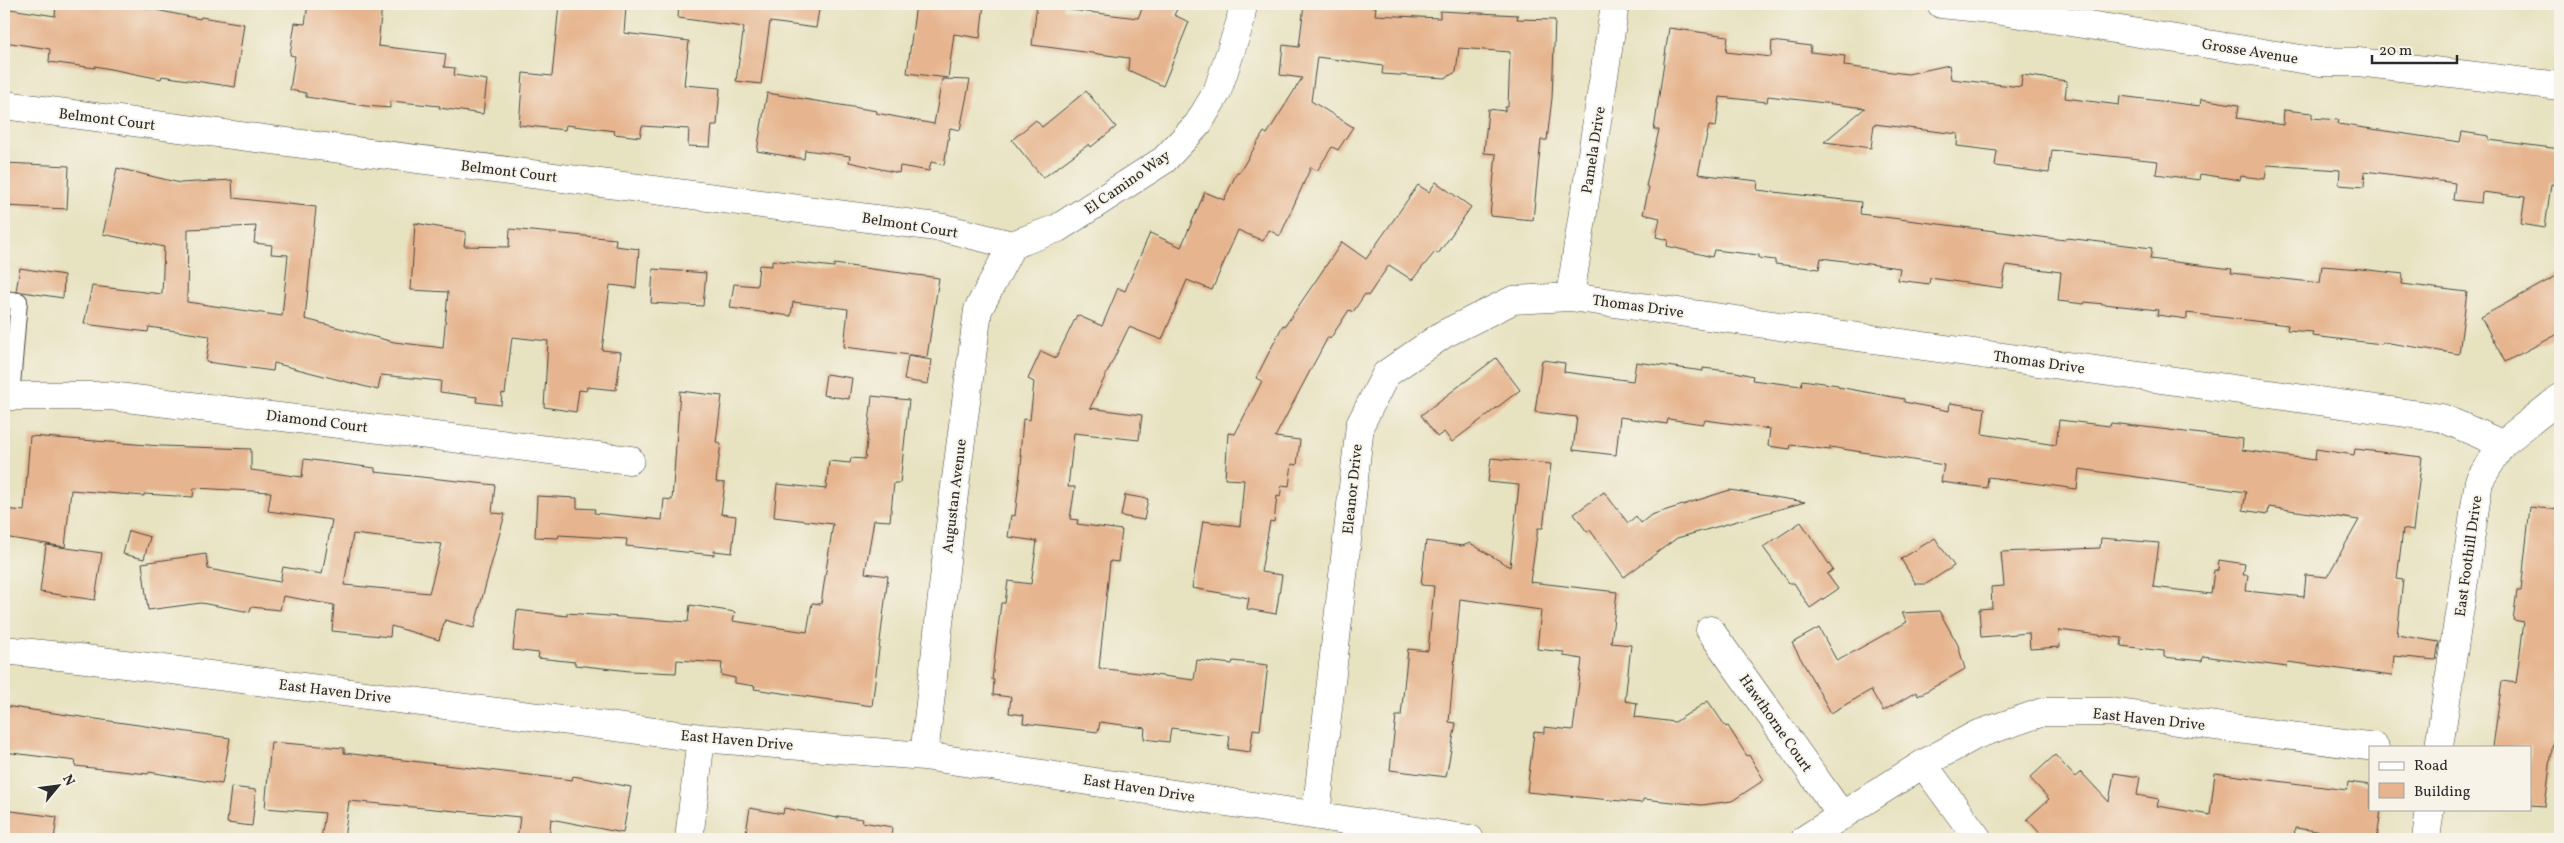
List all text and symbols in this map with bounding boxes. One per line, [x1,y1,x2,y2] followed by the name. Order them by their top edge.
[2372,32,2456,64] scale bar
[2200,35,2299,70] street label: Grosse Avenue
[2379,41,2412,62] text: 20 m
[57,104,156,137] street label: Belmont Court
[1577,105,1612,195] street label: Pamela Drive
[1081,146,1175,221] street label: El Camino Way
[459,156,558,189] street label: Belmont Court
[860,209,959,244] street label: Belmont Court
[1591,291,1685,324] street label: Thomas Drive
[1992,347,2086,380] street label: Thomas Drive
[265,406,369,439] street label: Diamond Court
[938,438,973,555] street label: Augustan Avenue
[1338,443,1369,535] street label: Eleanor Drive
[2451,494,2488,618] street label: East Foothill Drive
[1733,671,1816,777] street label: Hawthorne Court
[277,675,392,710] street label: East Haven Drive
[2092,704,2206,737] street label: East Haven Drive
[680,726,794,757] street label: East Haven Drive
[2369,746,2532,810] legend
[2414,756,2448,777] text: Road
[32,760,82,810] north arrow
[1081,770,1196,809] street label: East Haven Drive
[57,771,79,789] text: N
[2414,782,2471,803] text: Building

